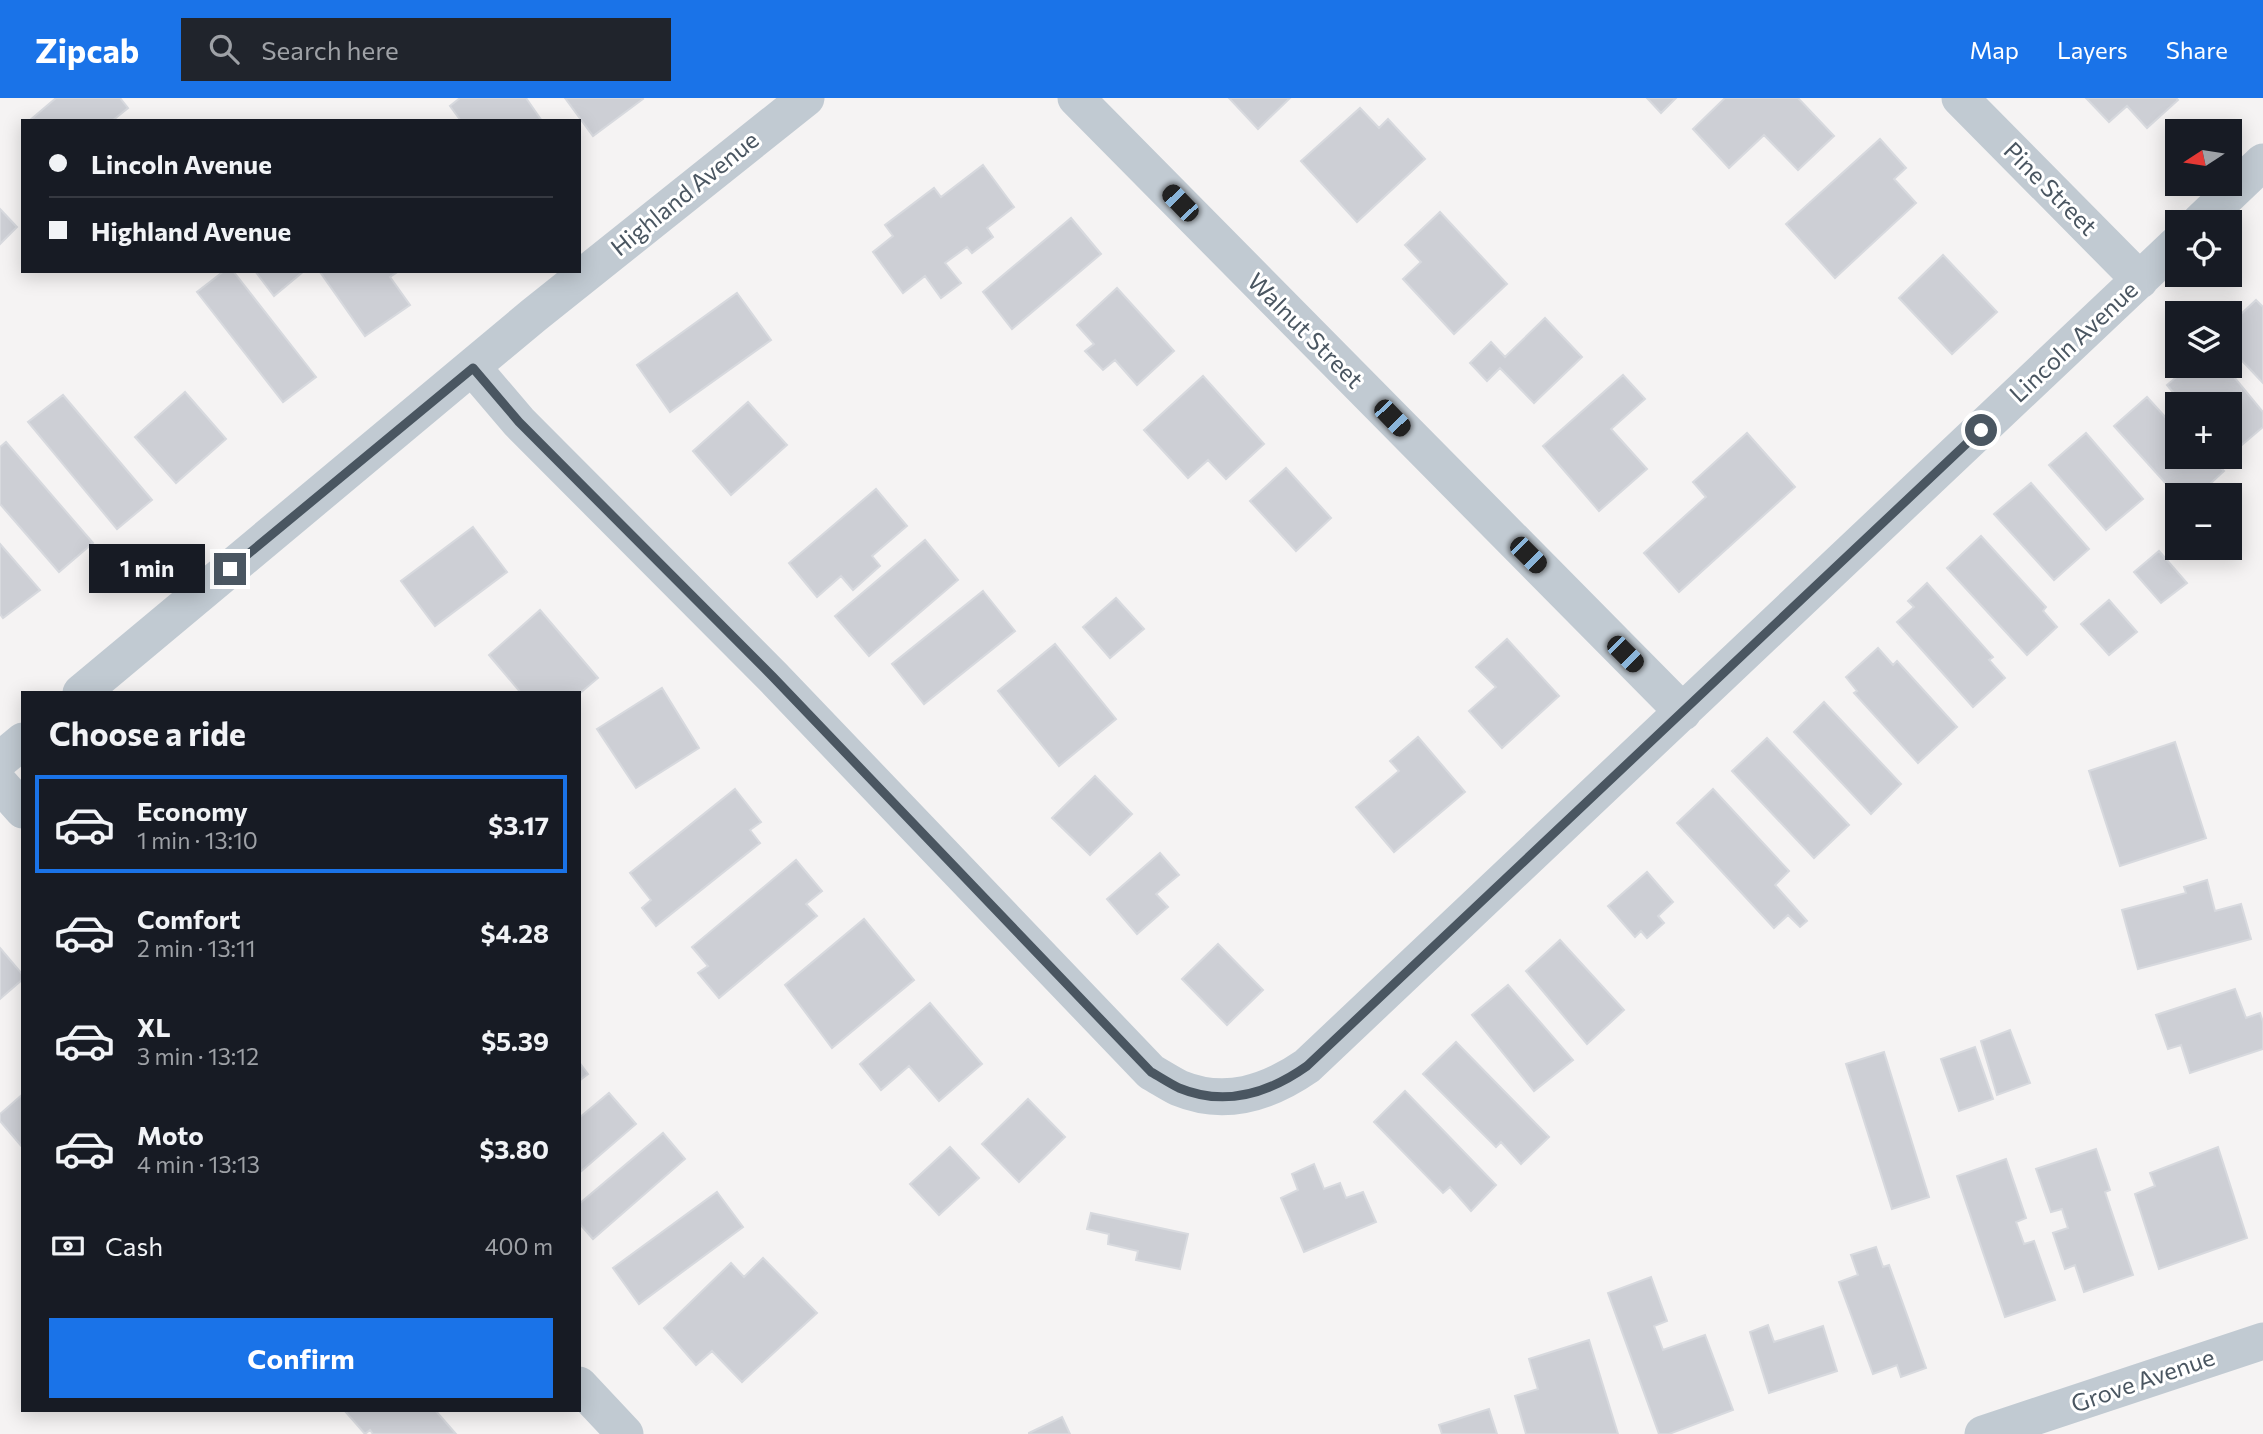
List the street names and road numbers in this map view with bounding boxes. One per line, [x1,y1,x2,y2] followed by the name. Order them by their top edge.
[604,124,764,261] street label: Highland Avenue
[1998,135,2104,241] street label: Pine Street
[1242,266,1370,394] street label: Walnut Street
[2003,274,2143,408] street label: Lincoln Avenue
[2067,1341,2218,1418] street label: Grove Avenue

